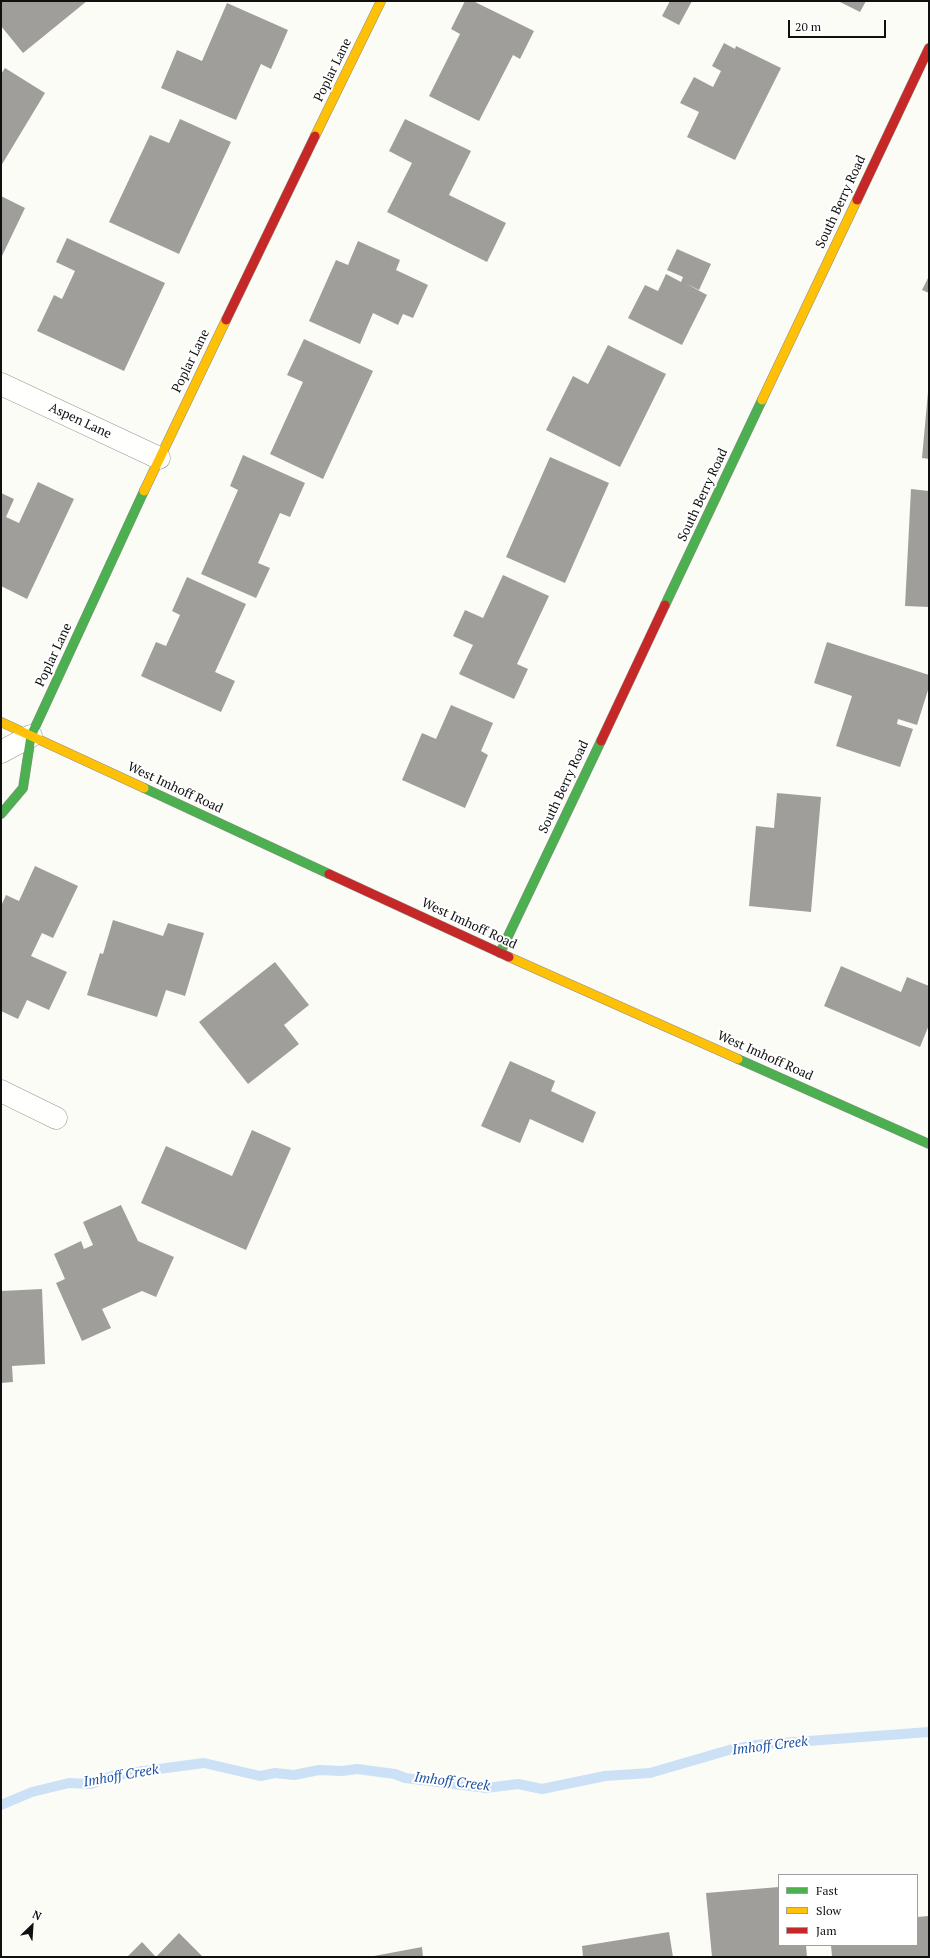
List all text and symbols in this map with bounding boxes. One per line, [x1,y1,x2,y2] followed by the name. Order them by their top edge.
[790,12,888,38] scale bar
[795,19,821,34] text: 20 m
[311,36,355,104] street label: Poplar Lane
[813,153,869,251] street label: South Berry Road
[169,327,213,395] street label: Poplar Lane
[46,400,114,442] street label: Aspen Lane
[675,446,731,544] street label: South Berry Road
[32,621,76,689] street label: Poplar Lane
[536,738,592,836] street label: South Berry Road
[125,759,225,817] street label: West Imhoff Road
[419,895,519,953] street label: West Imhoff Road
[715,1028,815,1084] street label: West Imhoff Road
[731,1733,809,1759] water label: Imhoff Creek
[82,1761,160,1791] water label: Imhoff Creek
[413,1769,491,1795] water label: Imhoff Creek
[778,1874,918,1946] legend
[816,1883,838,1898] text: Fast
[816,1903,841,1918] text: Slow
[12,1906,52,1946] north arrow
[30,1907,44,1923] text: N
[816,1923,837,1938] text: Jam

